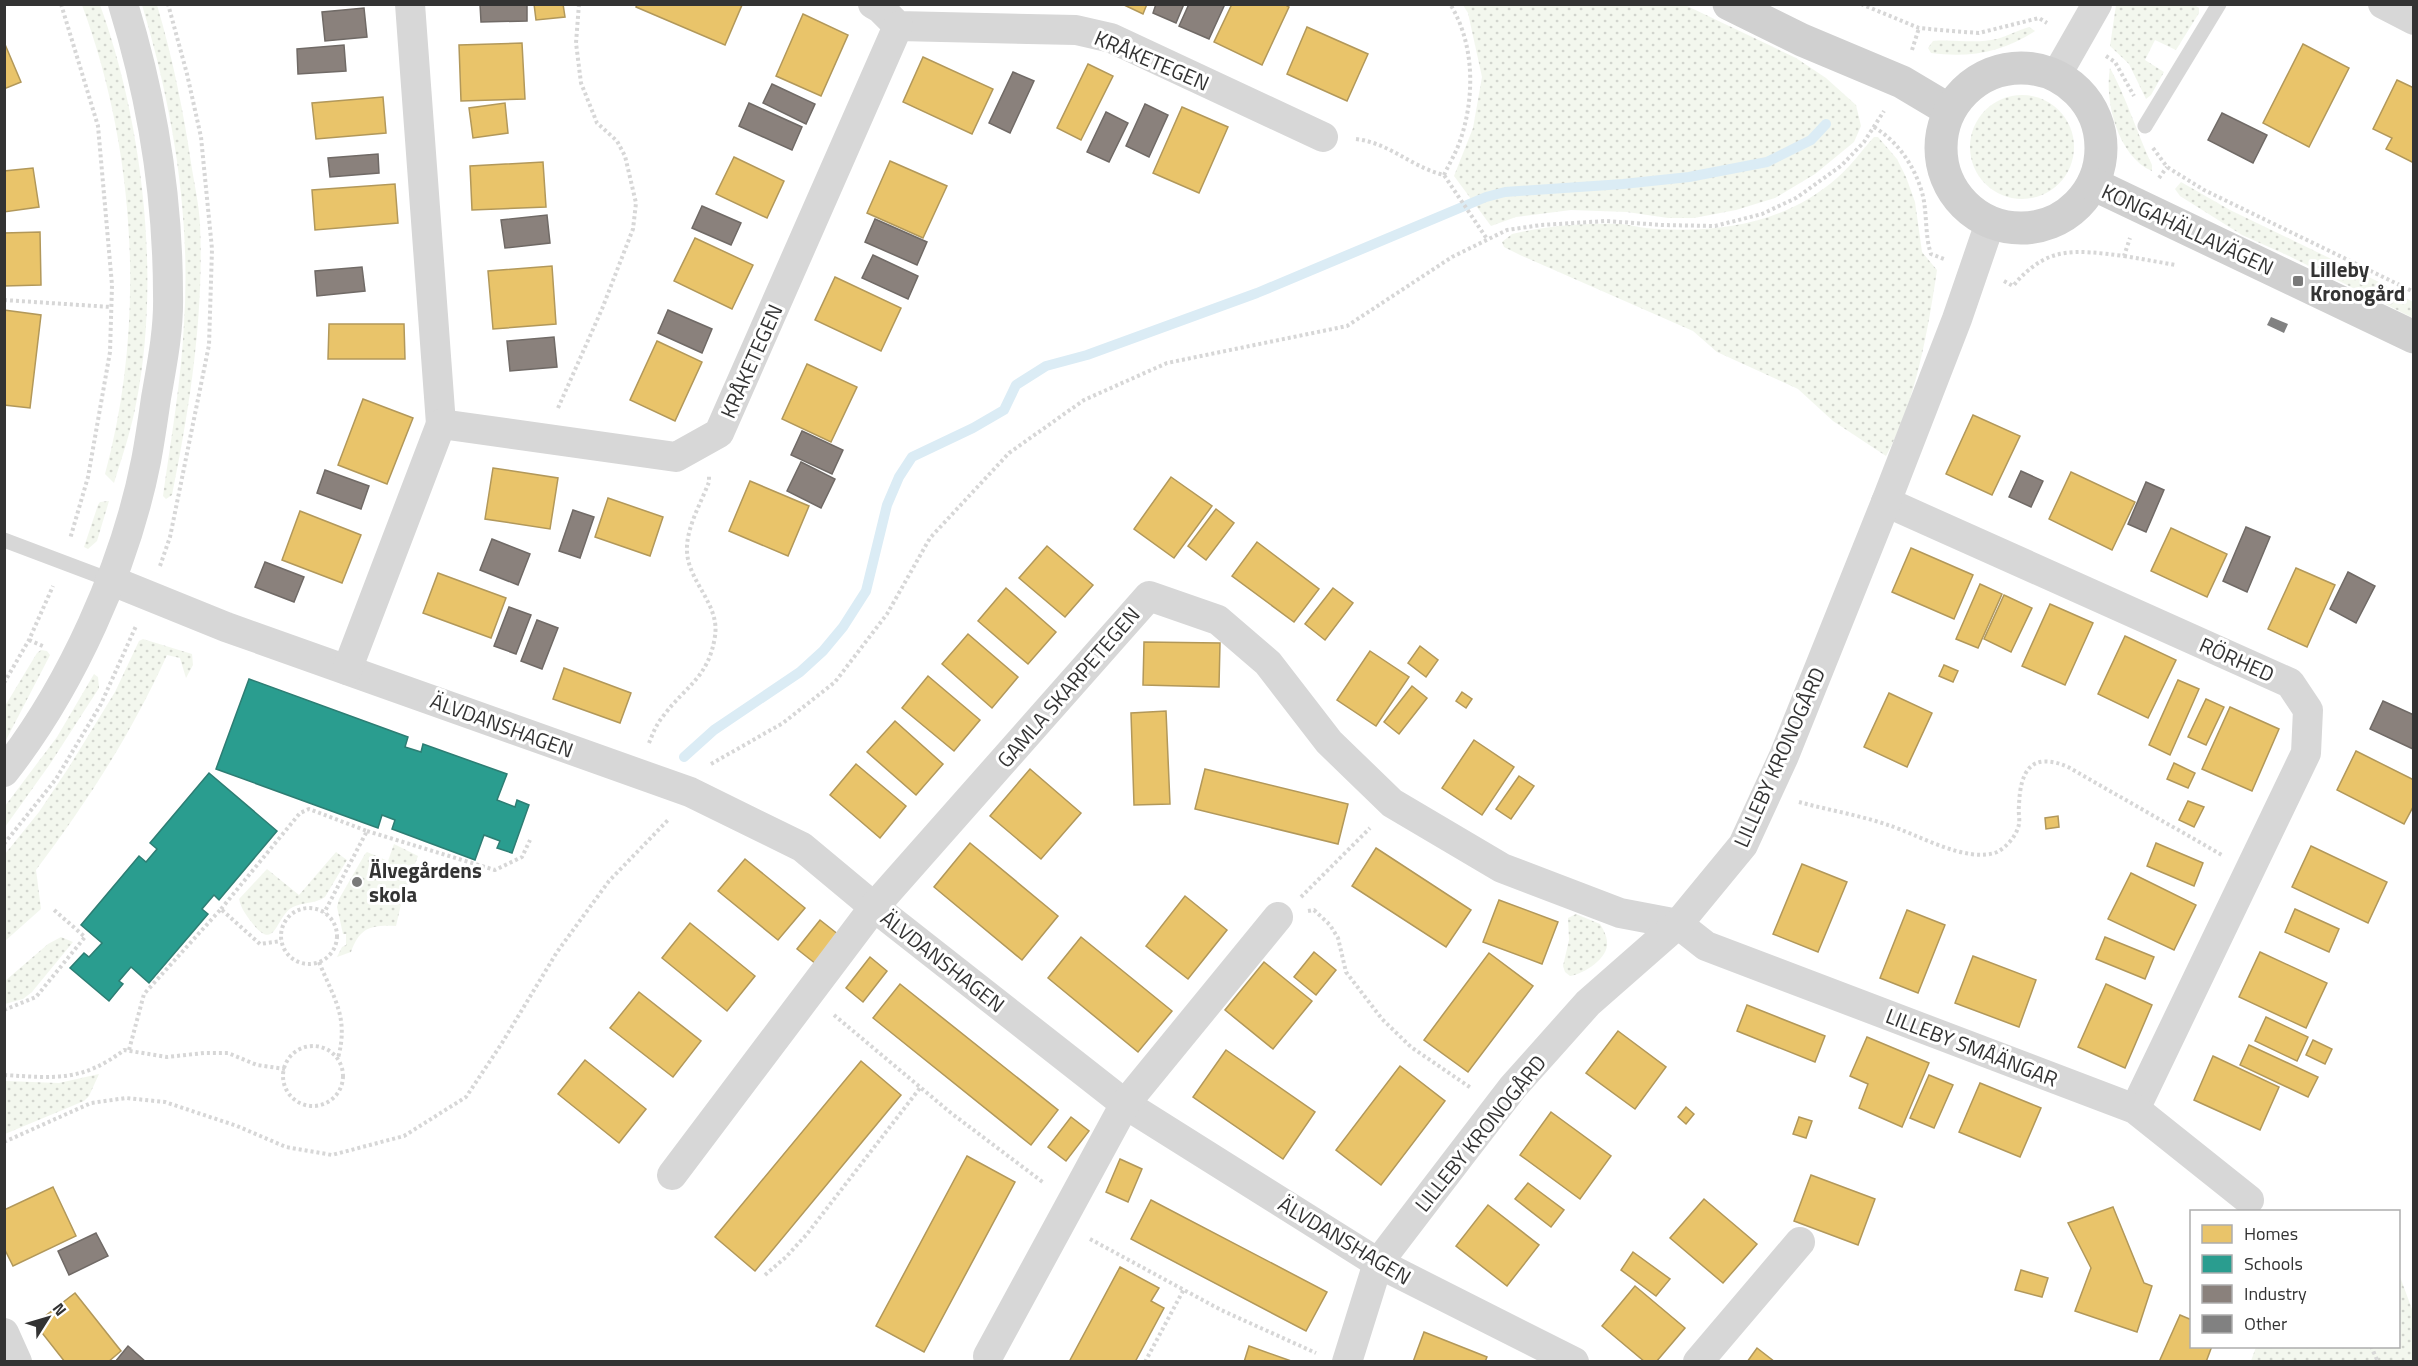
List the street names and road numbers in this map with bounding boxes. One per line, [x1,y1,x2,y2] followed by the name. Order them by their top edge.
[1090,21,1214,99] street label: KRÅKETEGEN
[2097,175,2279,283] street label: KONGAHÄLLAVÄGEN
[712,299,790,423] street label: KRÅKETEGEN
[989,599,1147,775] street label: GAMLA SKARPETEGEN
[2194,628,2280,690] street label: RÖRHED
[1725,662,1833,852] street label: LILLEBY KRONOGÅRD
[426,684,578,766] street label: ÄLVDANSHAGEN
[874,902,1012,1020] street label: ÄLVDANSHAGEN
[1881,999,2063,1095] street label: LILLEBY SMÅÄNGAR
[1407,1048,1553,1218] street label: LILLEBY KRONOGÅRD
[1272,1188,1418,1292] street label: ÄLVDANSHAGEN

